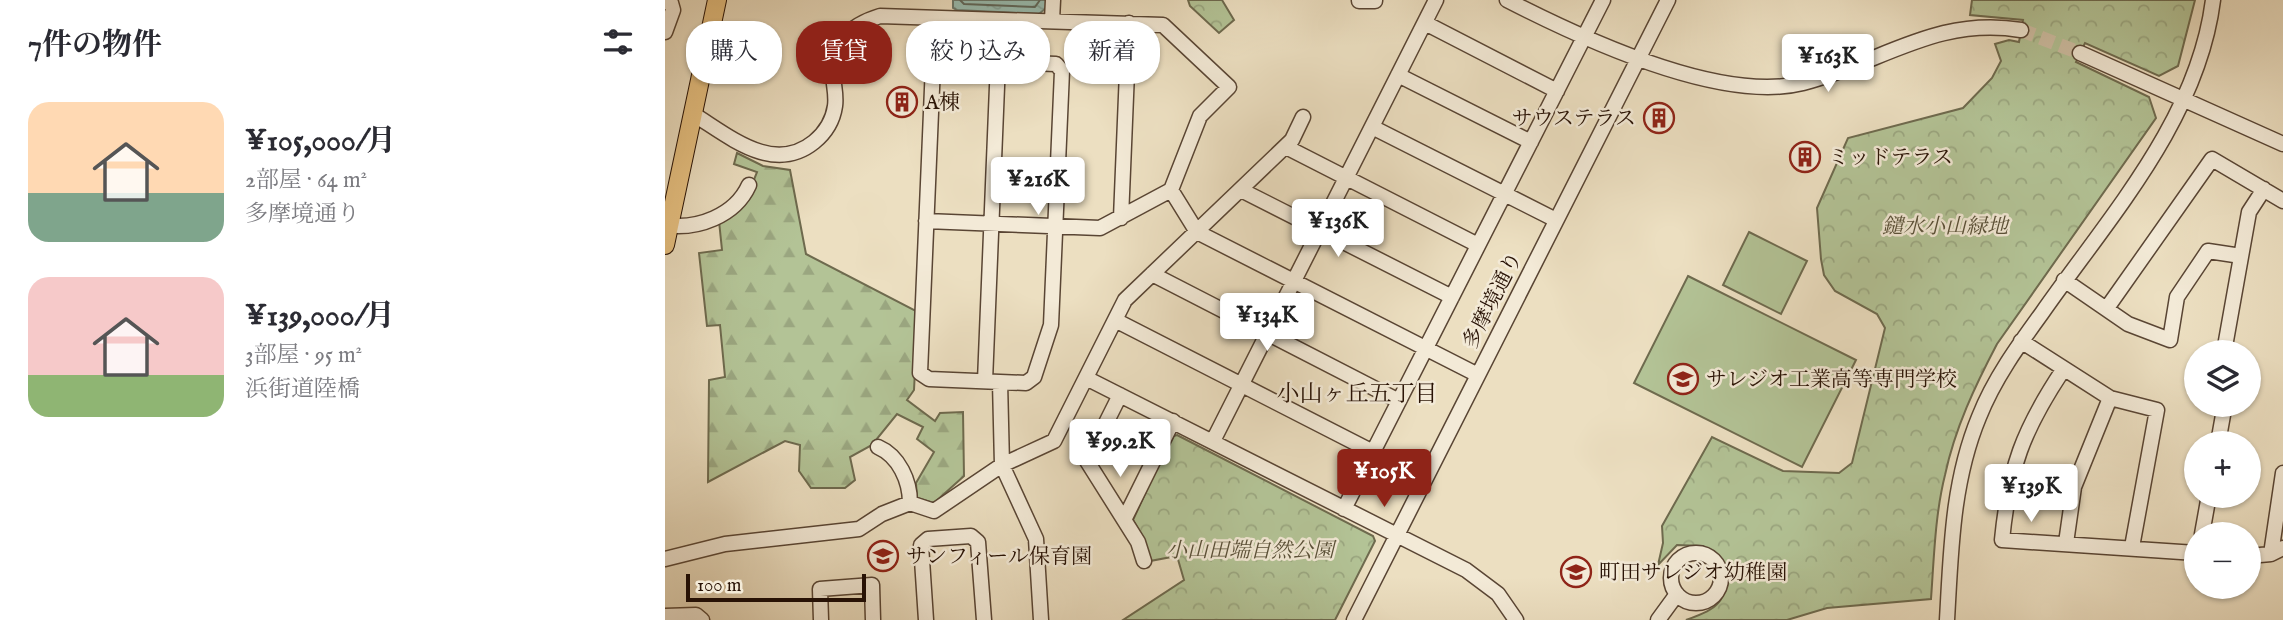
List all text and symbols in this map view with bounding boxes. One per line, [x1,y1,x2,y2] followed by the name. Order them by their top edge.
[686,21,782,84] chip: 購入
[796,21,892,84] chip: 賃貸
[906,21,1050,84] chip: 絞り込み
[1064,21,1160,84] chip: 新着
[599,23,637,61] icon: filters
[28,27,162,65] text: 7件の物件
[1779,34,1877,94] pin: ¥163K
[1798,42,1858,71] text: ¥163K
[885,85,919,119] building icon: A棟
[924,90,960,117] place label: A棟
[1642,101,1676,135] building icon: サウステラス
[1512,106,1636,133] place label: サウステラス
[245,123,396,161] text: ¥105,000/月
[84,130,168,214] icon: home
[1788,140,1822,174] building icon: ミッドテラス
[1828,145,1953,172] place label: ミッドテラス
[989,158,1087,217] pin: ¥216K
[1007,165,1069,194] text: ¥216K
[245,166,367,195] text: 2部屋 · 64 m²
[245,200,360,229] text: 多摩境通り
[1289,200,1387,259] pin: ¥136K
[1308,207,1368,236] text: ¥136K
[1882,214,2010,241] park label: 鑓水小山緑地
[1457,248,1529,354] street label: 多摩境通り
[1218,294,1316,353] pin: ¥134K
[245,298,395,336] text: ¥139,000/月
[1236,301,1298,330] text: ¥134K
[84,305,168,389] icon: home
[2184,340,2261,599] map controls
[2184,340,2261,417] button: layers
[245,341,362,370] text: 3部屋 · 95 m²
[1666,362,1700,396] school or university icon: サレジオ工業高等専門学校
[1706,367,1957,394] place label: サレジオ工業高等専門学校
[245,375,360,404] text: 浜街道陸橋
[1277,380,1438,409] district label: 小山ヶ丘五丁目
[1063,420,1177,479] pin: ¥99.2K
[1085,427,1155,456] text: ¥99.2K
[2184,431,2261,508] button: +
[1335,449,1433,509] pin: ¥105K
[1353,457,1415,486] text: ¥105K
[1982,464,2080,524] pin: ¥139K
[2001,472,2061,501] text: ¥139K
[2184,522,2261,599] button: −
[1166,538,1337,565] park label: 小山田端自然公園
[866,539,900,573] school or university icon: サンフィール保育園
[906,544,1092,571] place label: サンフィール保育園
[1559,555,1593,589] school or university icon: 町田サレジオ幼稚園
[1599,560,1787,587] place label: 町田サレジオ幼稚園
[686,571,866,603] scale bar
[697,574,741,598] text: 100 m

